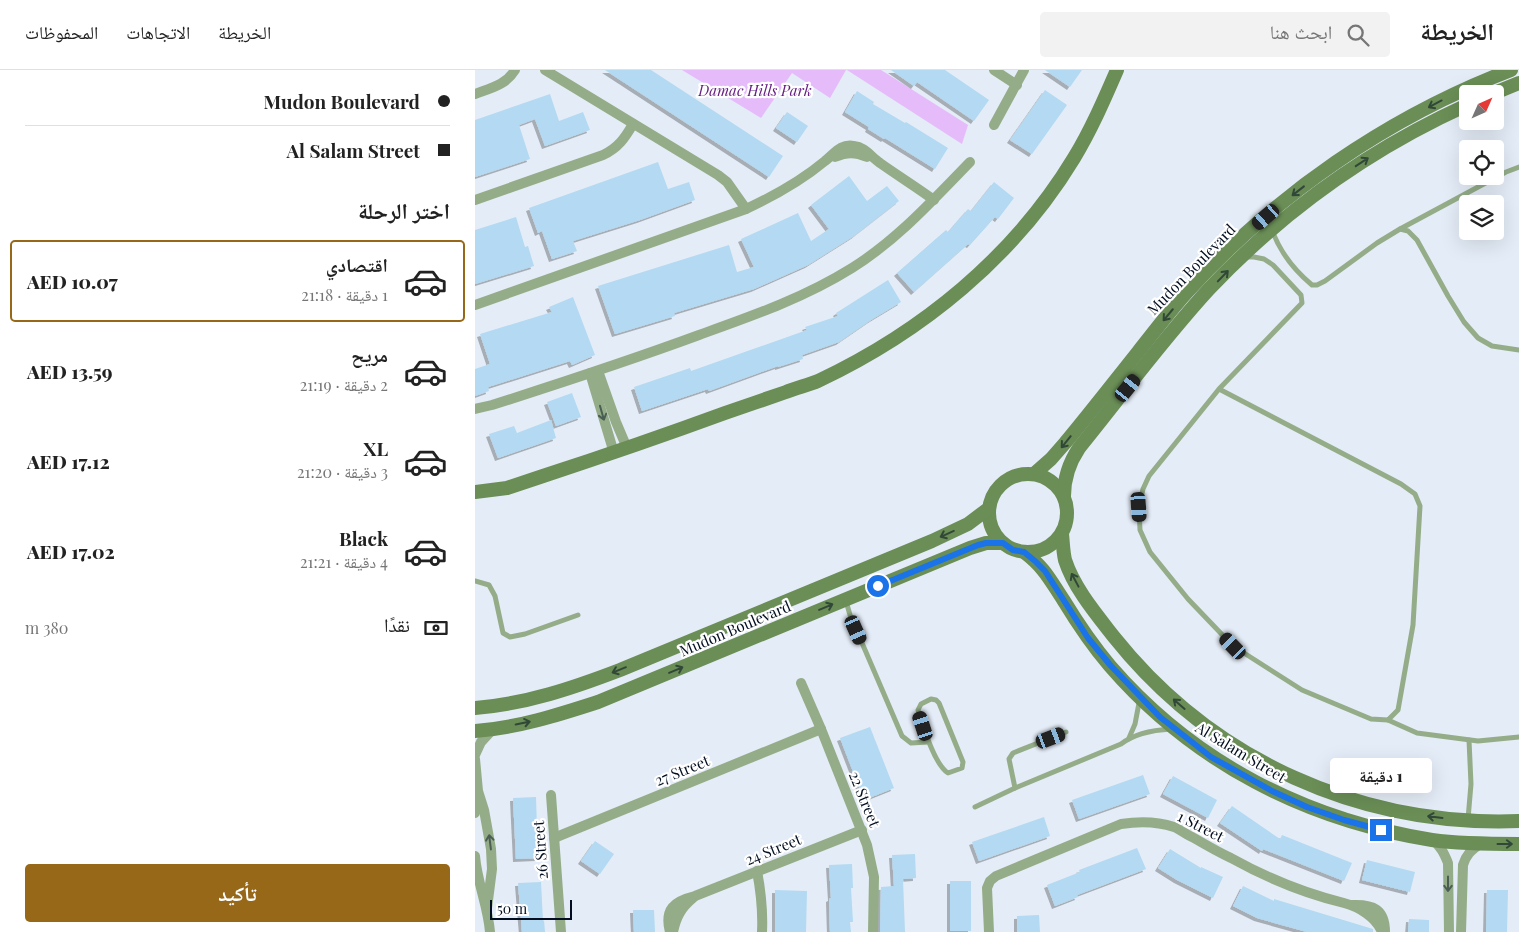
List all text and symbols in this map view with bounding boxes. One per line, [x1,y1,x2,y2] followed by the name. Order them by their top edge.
[1040,12,1390,57] search box
[1420,14,1494,46] text: الخريطة
[1270,18,1332,44] text: ابحث هنا
[25,20,98,44] text: المحفوظات
[126,20,190,44] text: الاتجاهات
[218,20,271,44] text: الخريطة
[1344,21,1372,49] icon: search
[697,80,812,100] park label: Damac Hills Park
[1459,85,1504,130] north arrow
[1459,85,1504,240] map controls
[264,88,420,114] text: Mudon Boulevard
[1427,99,1442,109] one-way arrow
[286,137,420,163] text: Al Salam Street
[1459,140,1504,185] button: locate
[1354,156,1368,166] one-way arrow
[1292,185,1305,196] one-way arrow
[358,195,450,225] text: اختر الرحلة
[1459,195,1504,240] button: layers
[1249,201,1282,233] car
[1142,219,1240,319] street label: Mudon Boulevard
[326,251,388,277] text: اقتصادي
[403,259,448,304] icon: car
[27,268,118,294] text: AED 10.07
[1217,269,1229,282] one-way arrow
[301,284,388,305] text: 1 دقيقة · 21:18
[1162,308,1173,321] one-way arrow
[351,341,388,367] text: مريح
[403,349,448,394] icon: car
[27,358,113,384] text: AED 13.59
[1112,372,1143,404] car
[300,374,388,395] text: 2 دقيقة · 21:19
[597,405,607,421] one-way arrow
[363,435,388,461] text: XL
[1061,435,1072,448] one-way arrow
[403,439,448,484] icon: car
[27,448,110,474] text: AED 17.12
[297,461,388,482] text: 3 دقيقة · 21:20
[1130,492,1147,522] car
[339,525,388,551] text: Black
[403,529,448,574] icon: car
[940,530,955,540] one-way arrow
[27,538,115,564] text: AED 17.02
[300,551,388,572] text: 4 دقيقة · 21:21
[1070,573,1079,588] one-way arrow
[867,575,889,597] route start
[676,595,794,660] street label: Mudon Boulevard
[818,601,833,611] one-way arrow
[384,611,410,637] text: نقدًا
[843,613,868,647] car
[422,614,450,642] icon: cash
[25,617,68,638] text: 380 m
[1217,630,1248,662] car
[668,664,683,674] one-way arrow
[612,666,627,675] one-way arrow
[1172,698,1185,710] one-way arrow
[911,709,934,743] car
[1191,717,1291,787] street label: Al Salam Street
[515,718,531,728] one-way arrow
[1034,726,1067,750] car
[652,750,713,790] street label: 27 Street
[1330,758,1432,792] callout: 1 دقيقة
[1359,765,1403,786] text: 1 دقيقة
[845,768,885,830] street label: 22 Street
[1174,806,1228,846] street label: 1 Street
[1428,812,1444,822] one-way arrow
[528,819,552,880] street label: 26 Street
[1370,819,1392,841] route end
[742,828,805,869] street label: 24 Street
[485,835,495,851] one-way arrow
[1497,839,1513,849] one-way arrow
[25,864,450,922] button: تأكيد
[1443,875,1453,891] one-way arrow
[490,897,573,920] scale bar
[497,899,527,918] text: 50 m

